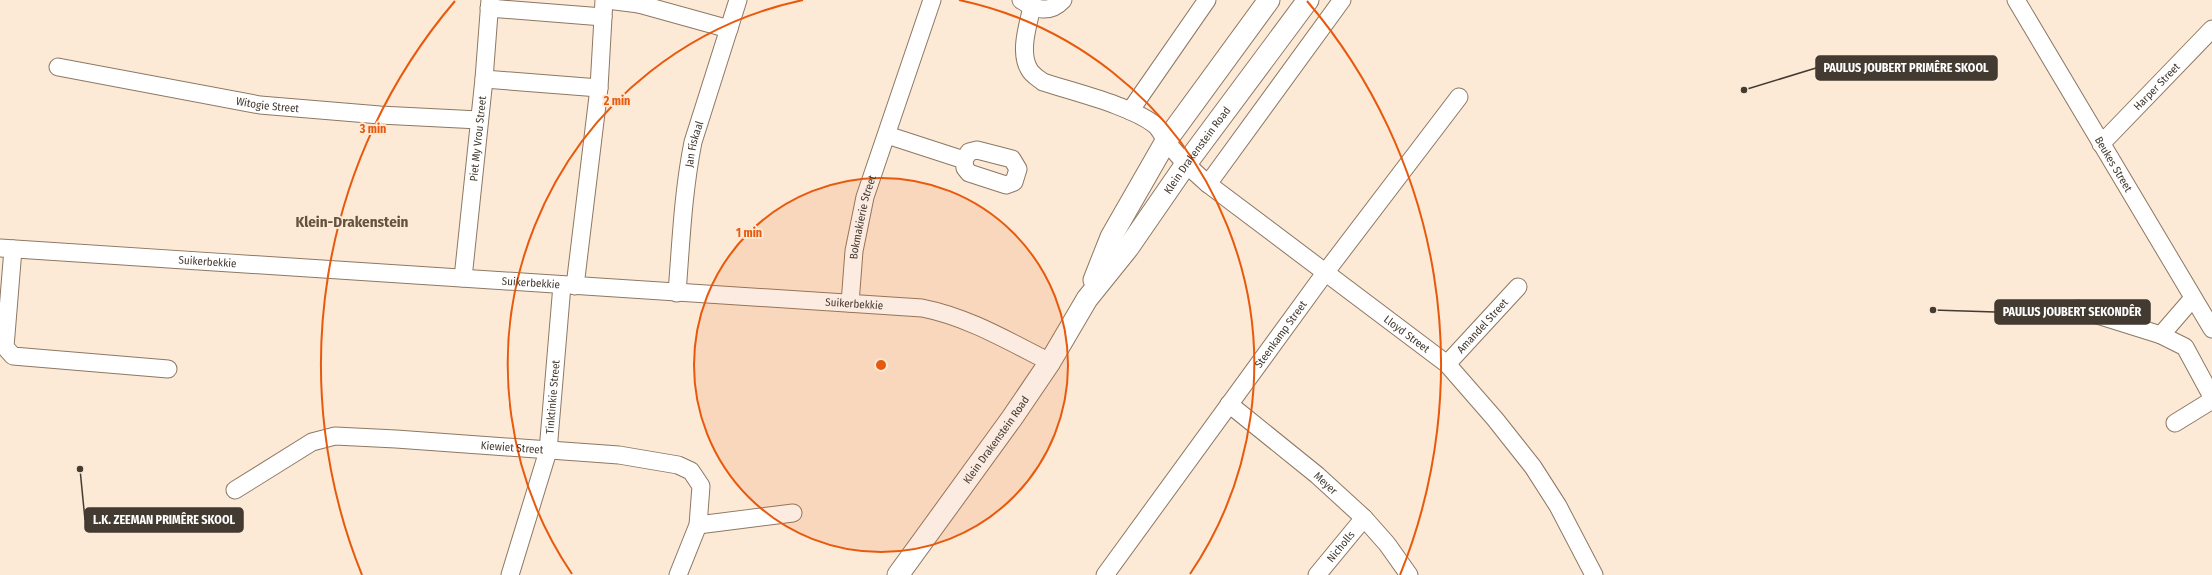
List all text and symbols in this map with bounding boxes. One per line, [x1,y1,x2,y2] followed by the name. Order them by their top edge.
[1816,56,1997,80] callout: PAULUS JOUBERT PRIMÊRE SKOOL
[1823,60,1989,75] text: PAULUS JOUBERT PRIMÊRE SKOOL
[2131,60,2183,113] street label: Harper Street
[603,94,630,108] text: 2 min
[235,95,300,115] street label: Witogie Street
[467,95,489,182] street label: Piet My Vrou Street
[1161,104,1233,196] street label: Klein Drakenstein Road
[683,119,706,168] street label: Jan Fiskaal
[359,122,386,136] text: 3 min
[2092,134,2135,195] street label: Beukes Street
[847,173,879,260] street label: Bokmakierie Street
[296,213,409,231] district label: Klein-Drakenstein
[736,226,762,240] text: 1 min
[178,254,237,270] street label: Suikerbekkie
[501,275,560,291] street label: Suikerbekkie
[825,296,884,312] street label: Suikerbekkie
[1454,296,1511,356] street label: Amandel Street
[1252,298,1310,371] street label: Steenkamp Street
[1995,300,2150,324] callout: PAULUS JOUBERT SEKONDÊR
[2003,304,2142,319] text: PAULUS JOUBERT SEKONDÊR
[1381,313,1432,356] street label: Lloyd Street
[874,358,888,372] centre of rings
[543,359,563,434] street label: Tinktinkie Street
[961,394,1032,486] street label: Klein Drakenstein Road
[480,439,544,457] street label: Kiewiet Street
[1311,469,1340,498] street label: Meyer
[85,508,243,532] callout: L.K. ZEEMAN PRIMÊRE SKOOL
[93,512,235,527] text: L.K. ZEEMAN PRIMÊRE SKOOL
[1324,528,1358,565] street label: Nicholls

